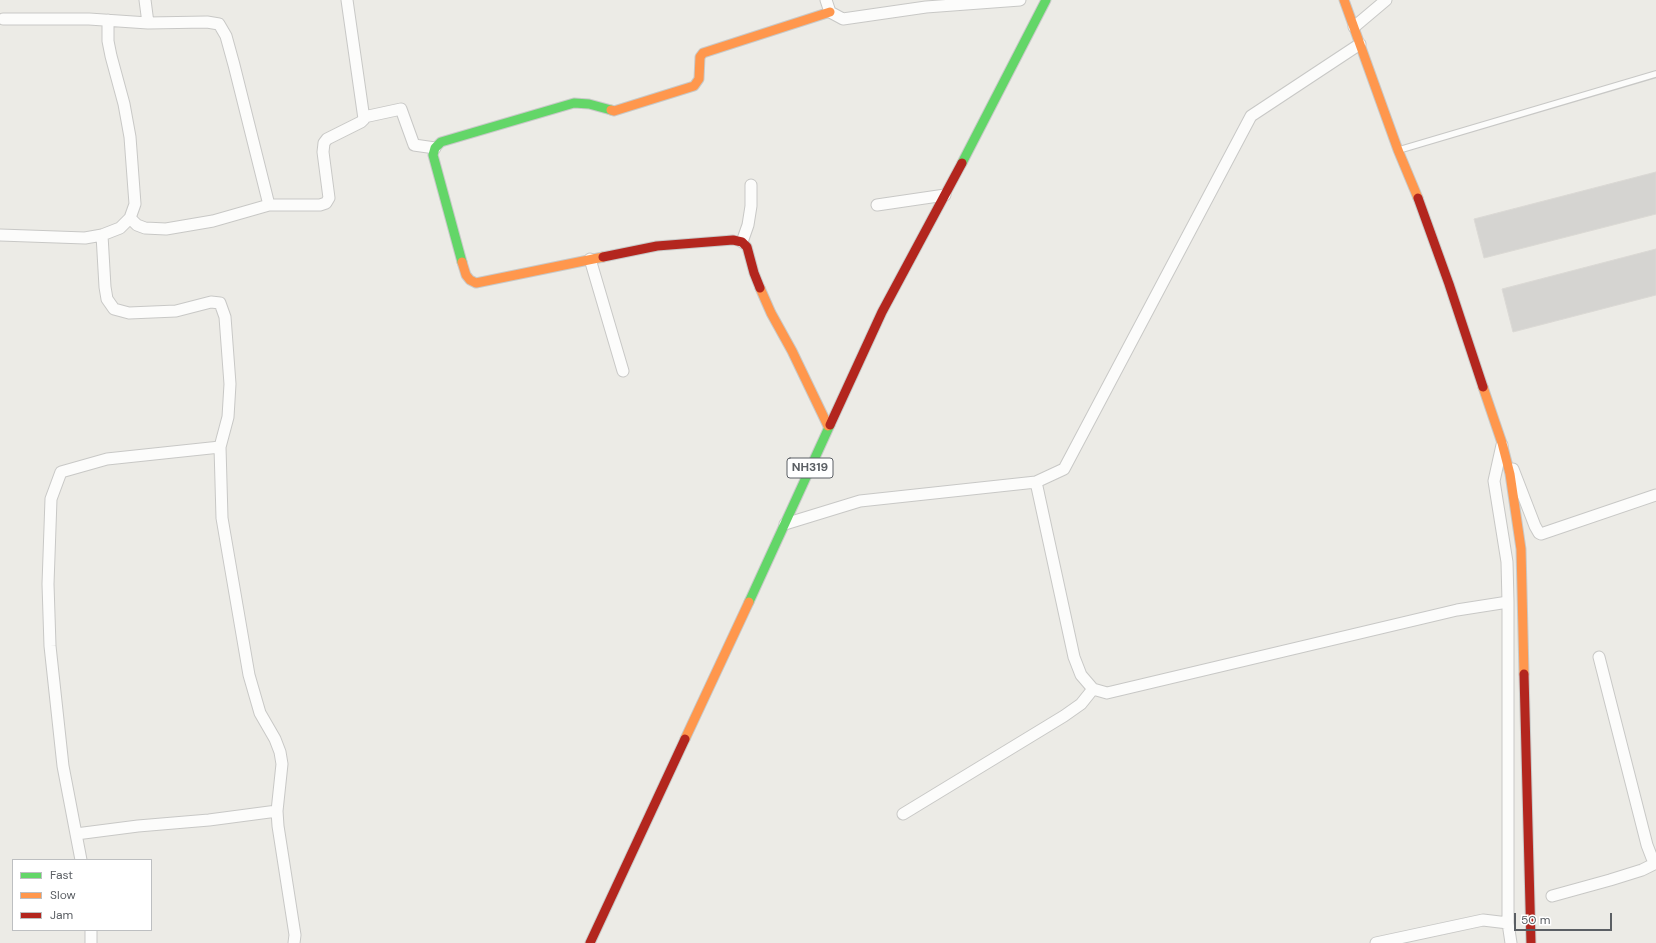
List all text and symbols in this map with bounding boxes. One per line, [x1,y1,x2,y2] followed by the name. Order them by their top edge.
[787,458,833,478] road number: NH319
[12,859,152,931] legend
[50,867,73,883] text: Fast
[50,887,76,903] text: Slow
[1516,905,1614,931] scale bar
[50,907,73,923] text: Jam
[1521,912,1550,928] text: 50 m

